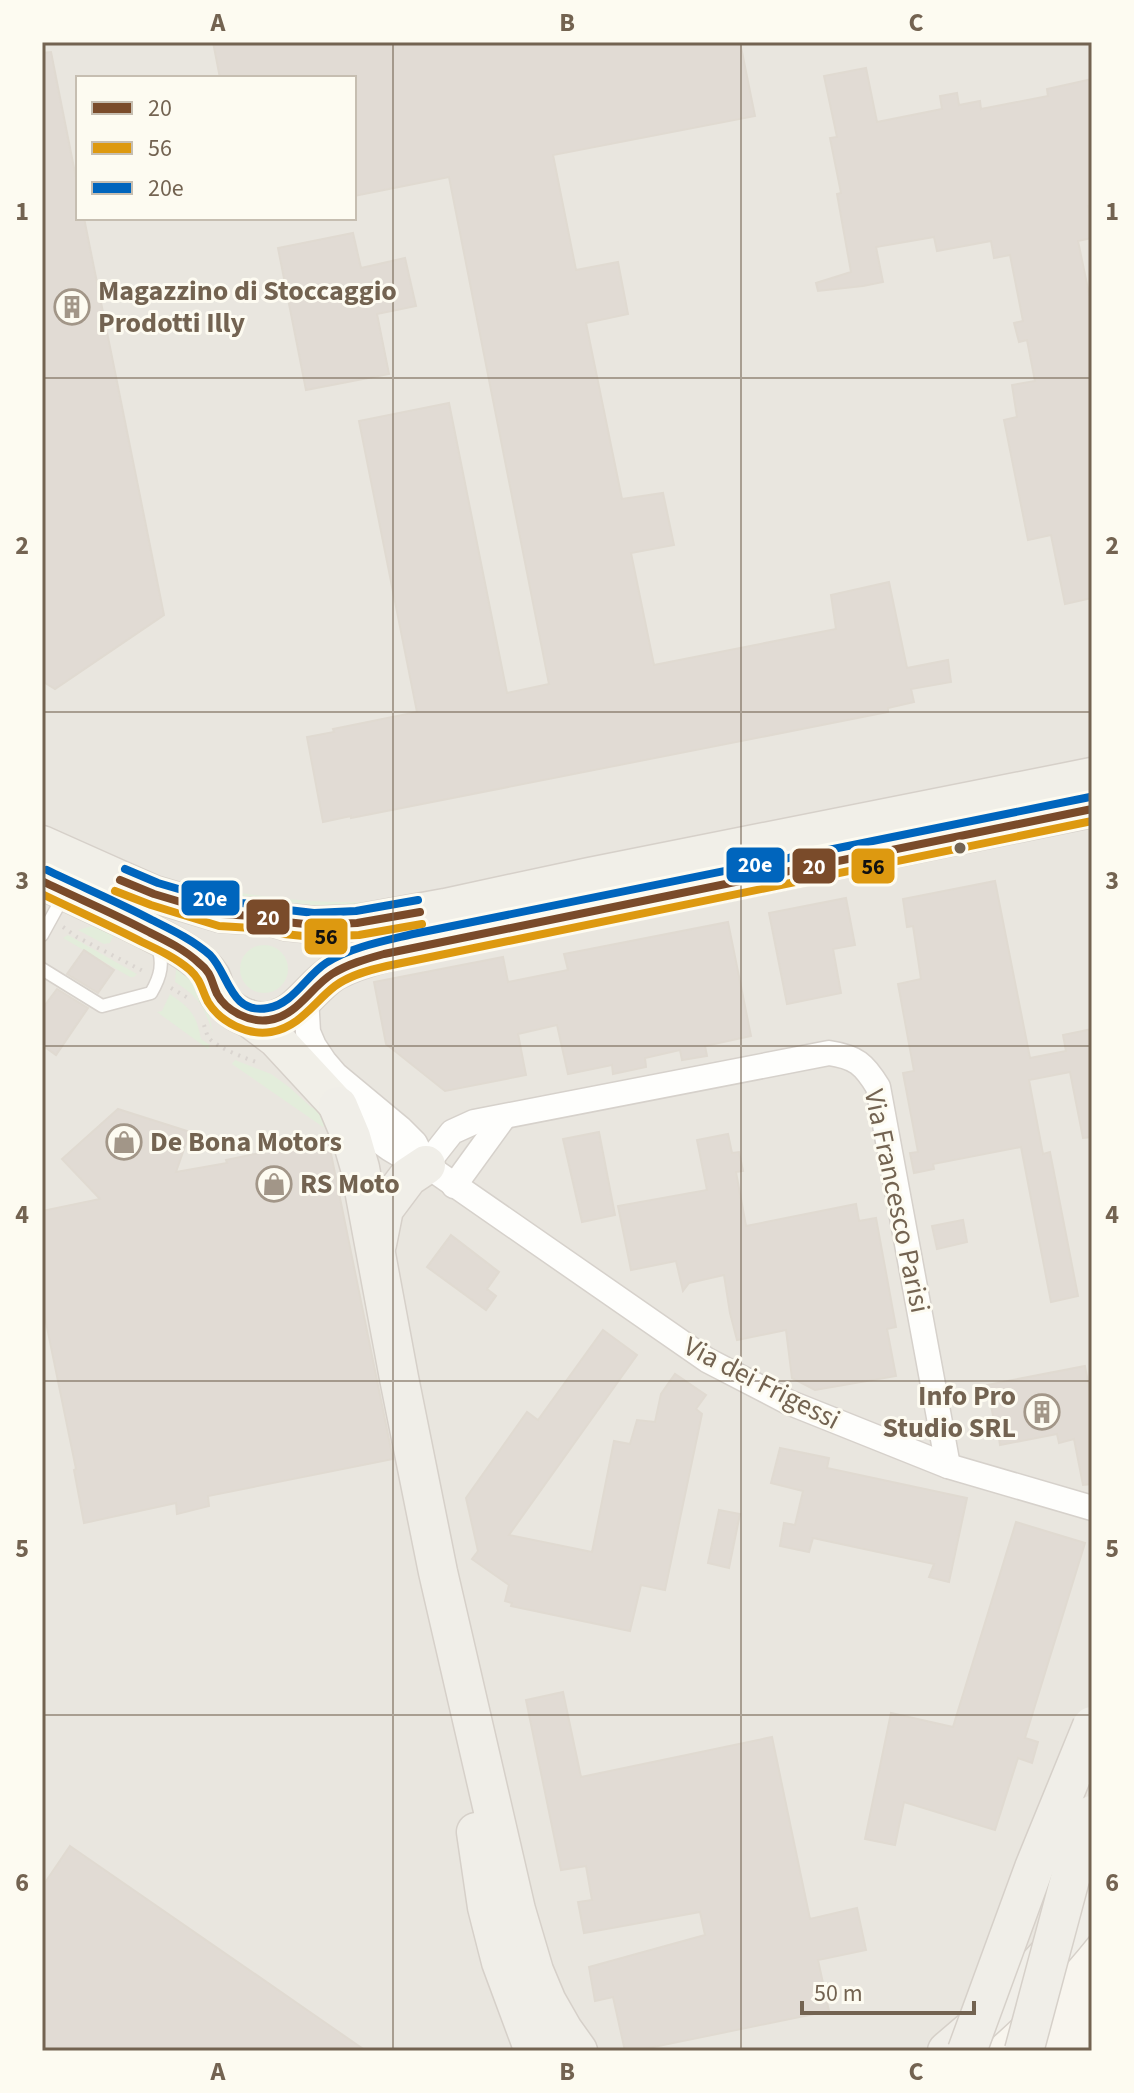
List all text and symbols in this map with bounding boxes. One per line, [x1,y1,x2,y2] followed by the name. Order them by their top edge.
[210,4,227,41] text: A
[559,4,575,41] text: B
[908,4,924,41] text: C
[76,76,356,220] legend
[148,91,172,126] text: 20
[148,131,172,166] text: 56
[148,171,184,206] text: 20e
[15,193,29,230] text: 1
[1105,193,1119,230] text: 1
[98,271,397,343] place label: Magazzino di Stoccaggio Prodotti Illy
[53,288,91,326] building icon: Magazzino di Stoccaggio Prodotti Illy
[15,527,29,564] text: 2
[1105,527,1119,564] text: 2
[952,840,968,856] unlabelled marker
[725,846,786,884] line badge: 20e
[791,847,837,885] line badge: 20
[850,847,896,885] line badge: 56
[738,849,772,881] text: 20e
[802,851,826,883] text: 20
[861,851,885,883] text: 56
[15,862,29,899] text: 3
[1105,862,1119,899] text: 3
[180,879,241,917] line badge: 20e
[193,883,227,915] text: 20e
[245,898,291,936] line badge: 20
[256,902,280,934] text: 20
[303,917,349,956] line badge: 56
[314,921,338,953] text: 56
[854,1086,940,1316] street label: Via Francesco Parisi
[150,1122,342,1162] place label: De Bona Motors
[105,1123,143,1161] shop icon: De Bona Motors
[300,1164,400,1204] place label: RS Moto
[255,1165,293,1203] shop icon: RS Moto
[15,1196,29,1233] text: 4
[1105,1196,1119,1233] text: 4
[677,1326,847,1440] street label: Via dei Frigessi
[882,1376,1016,1448] place label: Info Pro Studio SRL
[1023,1393,1061,1431] building icon: Info Pro Studio SRL
[15,1530,29,1567] text: 5
[1105,1530,1119,1567] text: 5
[15,1864,29,1901] text: 6
[1105,1864,1119,1901] text: 6
[802,1965,974,2015] scale bar
[814,1976,863,2011] text: 50 m
[210,2053,227,2090] text: A
[559,2053,575,2090] text: B
[908,2053,924,2090] text: C

